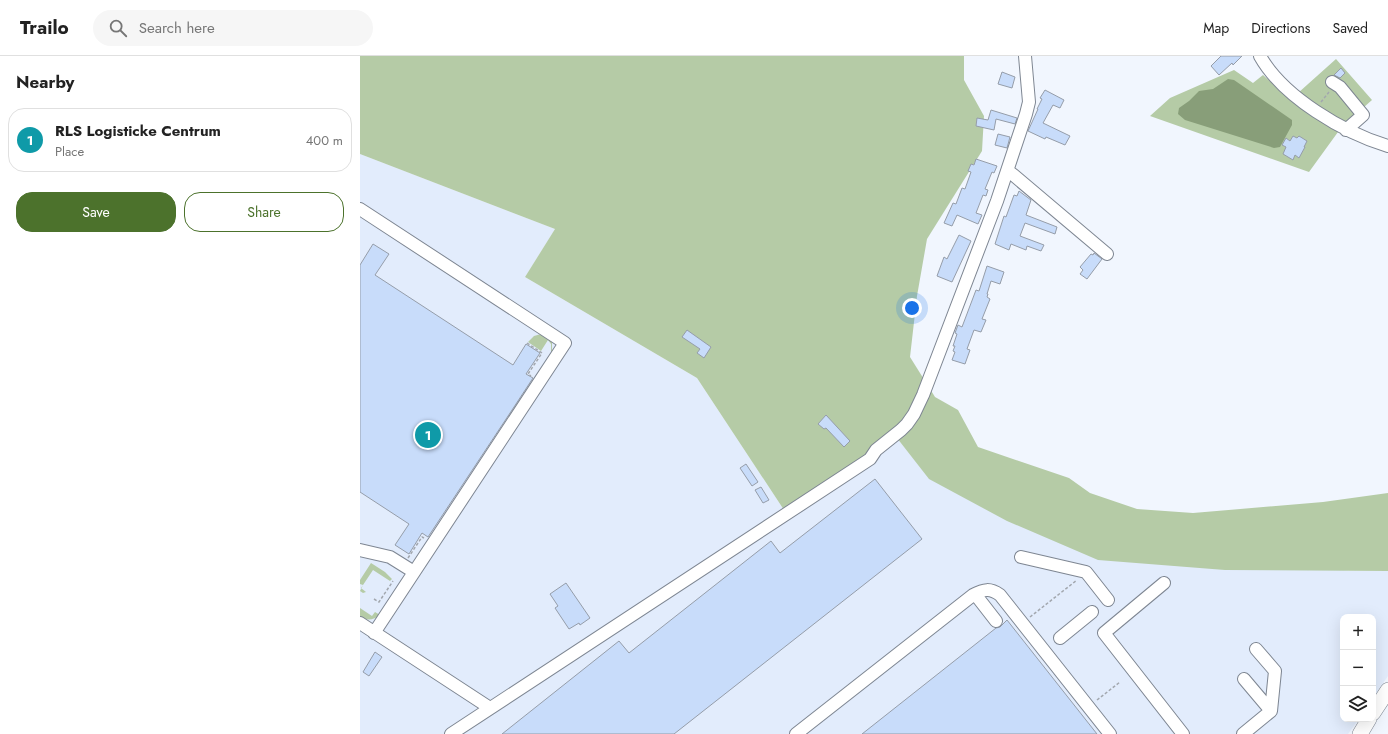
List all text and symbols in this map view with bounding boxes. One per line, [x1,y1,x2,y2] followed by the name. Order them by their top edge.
[93,10,373,46] search box
[20,14,69,41] text: Trailo
[107,17,129,39] icon: search
[139,17,215,39] text: Search here
[1203,18,1229,38] text: Map
[1251,18,1311,38] text: Directions
[1333,18,1368,38] text: Saved
[16,70,74,94] text: Nearby
[55,120,221,142] text: RLS Logisticke Centrum
[27,131,33,150] text: 1
[306,131,343,150] text: 400 m
[55,142,84,161] text: Place
[16,192,176,232] button: Save
[184,192,344,232] button: Share
[902,298,922,318] your location
[415,420,441,450] pin: 1
[1340,614,1376,722] map controls
[1340,614,1376,650] button: +
[1340,650,1376,686] button: −
[1340,686,1376,722] button: layers

